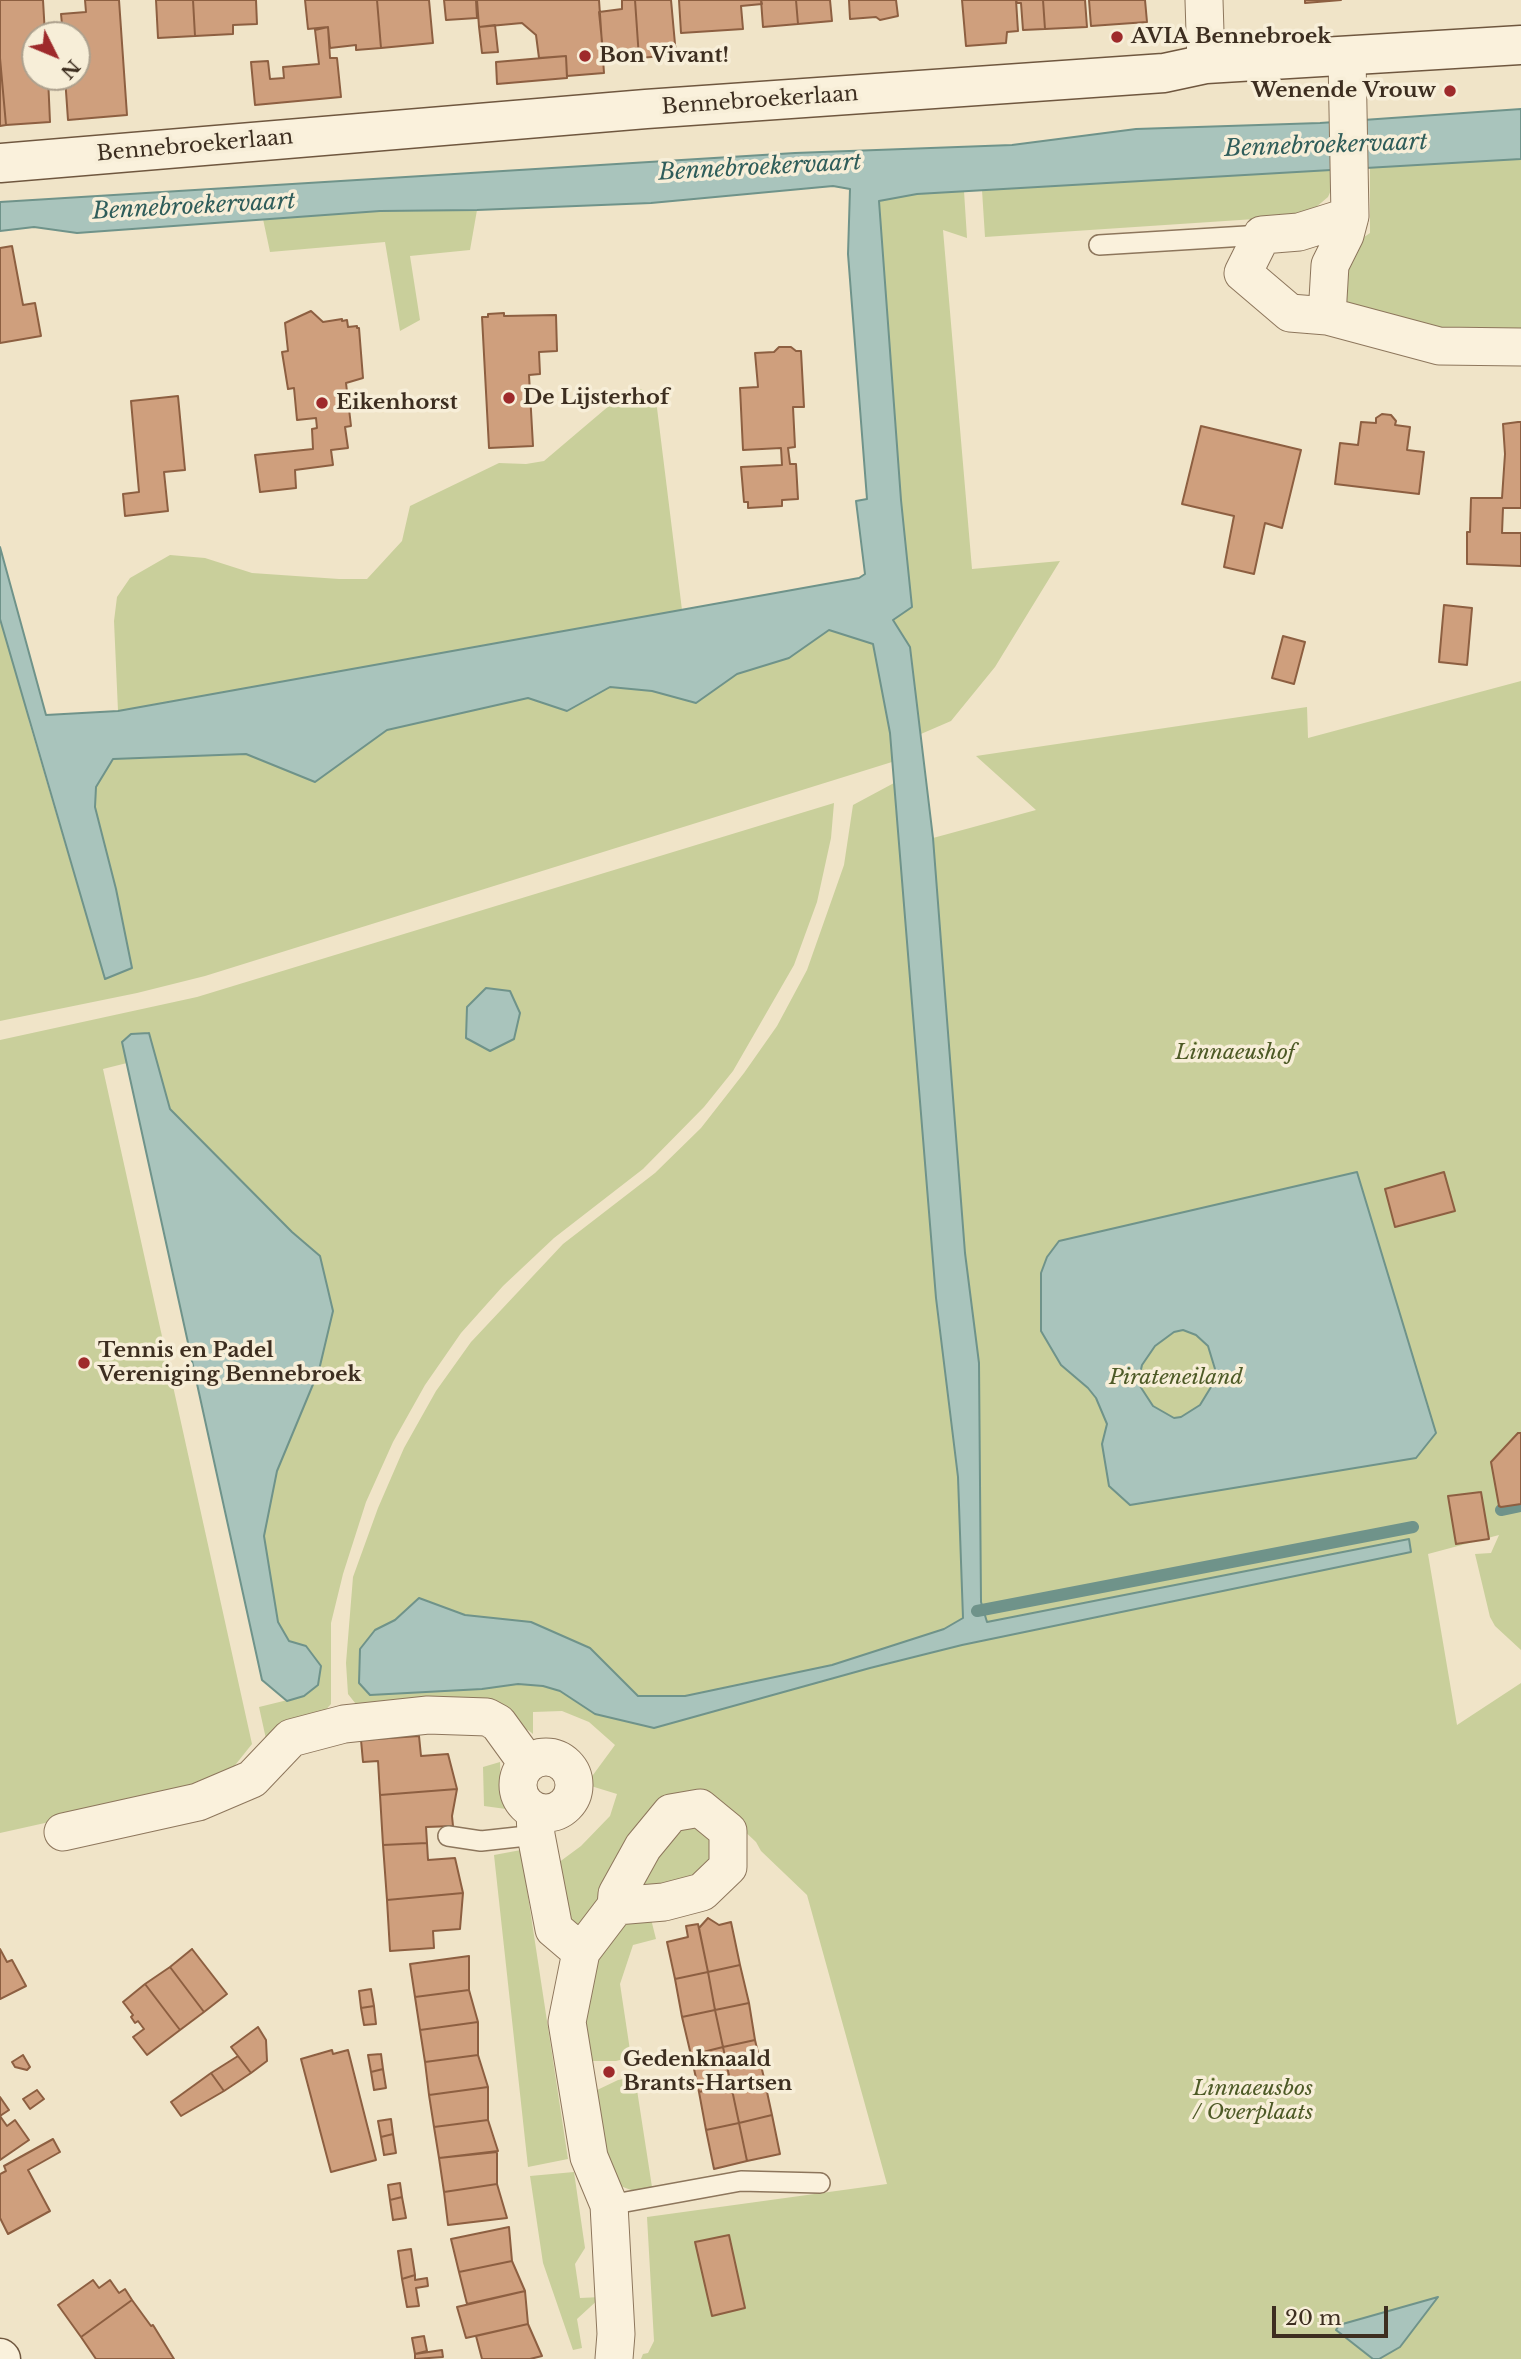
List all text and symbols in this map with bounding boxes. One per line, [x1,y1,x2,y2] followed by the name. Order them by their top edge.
[21,21,91,91] north arrow
[1131,24,1331,50] place label: AVIA Bennebroek
[1109,29,1125,45] marker: AVIA Bennebroek
[599,43,729,69] place label: Bon Vivant!
[577,48,593,64] marker: Bon Vivant!
[56,55,85,84] text: N
[1251,78,1436,104] place label: Wenende Vrouw
[661,82,859,120] street label: Bennebroekerlaan
[1442,83,1458,99] marker: Wenende Vrouw
[96,125,294,167] street label: Bennebroekerlaan
[1224,129,1428,163] water label: Bennebroekervaart
[658,149,862,187] water label: Bennebroekervaart
[92,188,296,226] water label: Bennebroekervaart
[523,385,669,411] place label: De Lijsterhof
[336,390,458,416] place label: Eikenhorst
[501,390,517,406] marker: De Lijsterhof
[314,395,330,411] marker: Eikenhorst
[1175,1040,1295,1066] park label: Linnaeushof
[98,1338,361,1388] place label: Tennis en Padel Vereniging Bennebroek
[76,1355,92,1371] marker: Tennis en Padel Vereniging Bennebroek
[1109,1365,1243,1391] park label: Pirateneiland
[623,2047,792,2097] place label: Gedenknaald Brants-Hartsen
[601,2064,617,2080] marker: Gedenknaald Brants-Hartsen
[1193,2076,1313,2126] park label: Linnaeusbos / Overplaats
[1276,2292,1392,2336] scale bar
[1285,2305,1342,2331] text: 20 m

